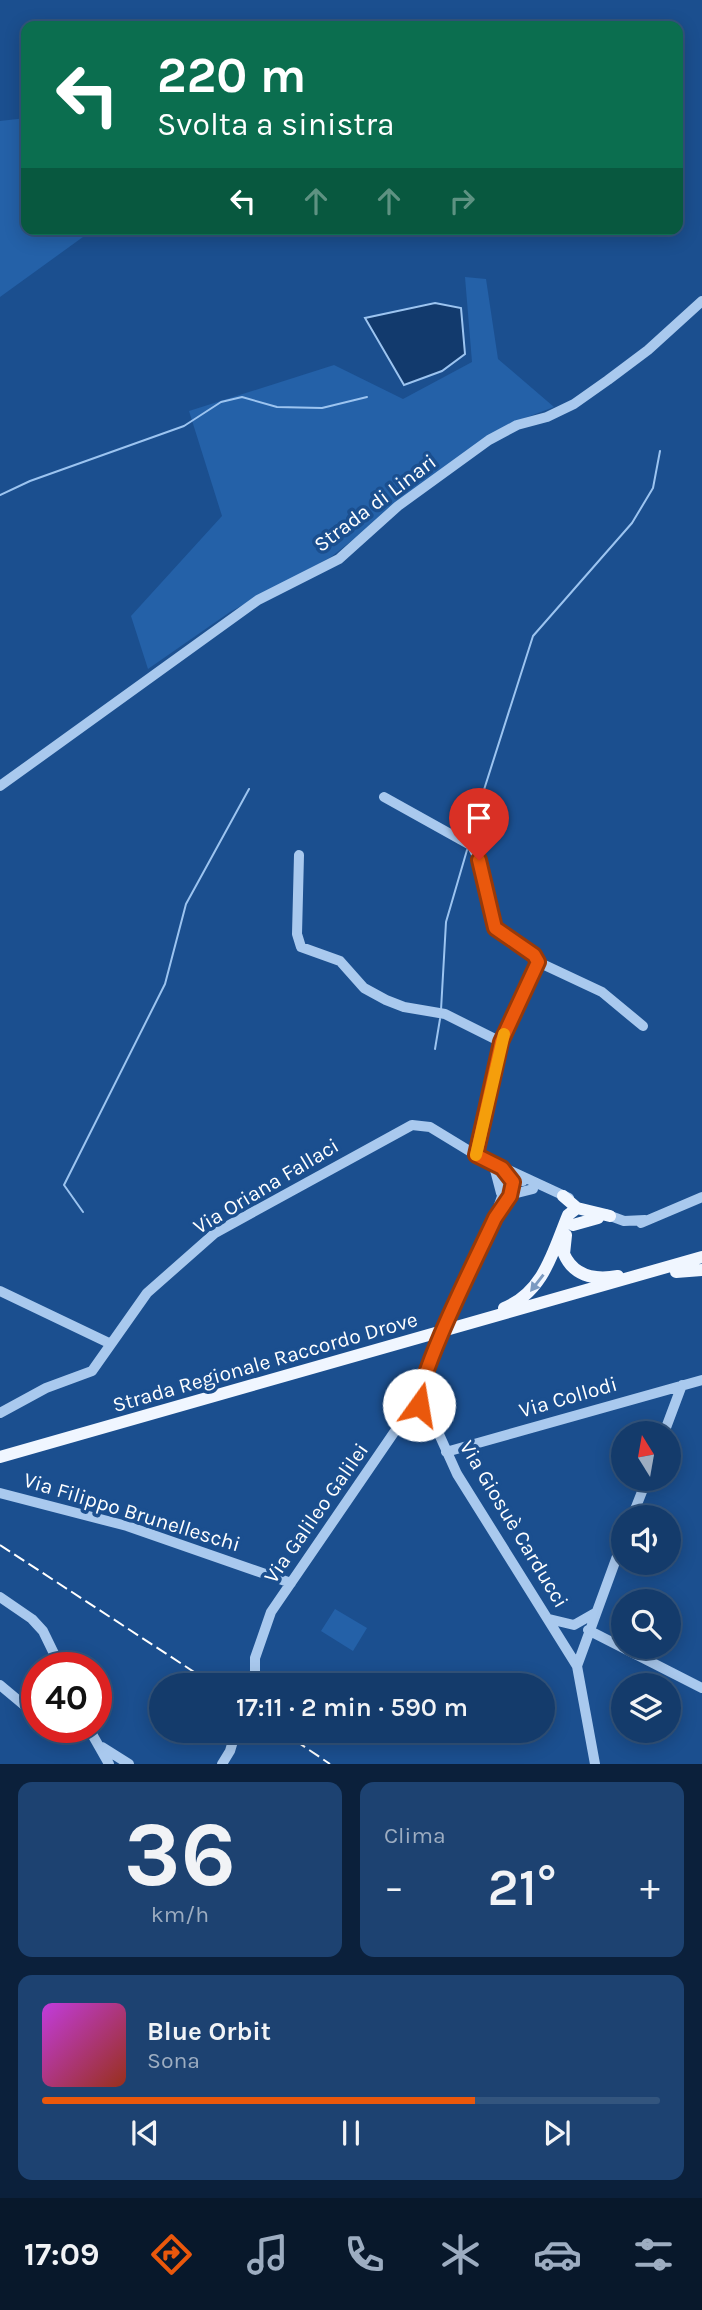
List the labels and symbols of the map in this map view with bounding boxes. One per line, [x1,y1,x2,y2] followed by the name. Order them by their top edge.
[309,449,441,557] street label: Strada di Linari
[449,788,509,860] pin
[189,1133,343,1239] street label: Via Oriana Fallaci
[529,1273,544,1291] one-way arrow
[110,1307,420,1417] street label: Strada Regionale Raccordo Drove
[382,1368,456,1442] position arrow
[516,1372,620,1422] street label: Via Collodi
[611,1421,681,1491] north arrow
[455,1436,573,1612] street label: Via Giosuè Carducci
[259,1438,373,1588] street label: Via Galileo Galilei
[21,1468,243,1556] street label: Via Filippo Brunelleschi
[21,1652,112,1743] speed limit sign: 40

